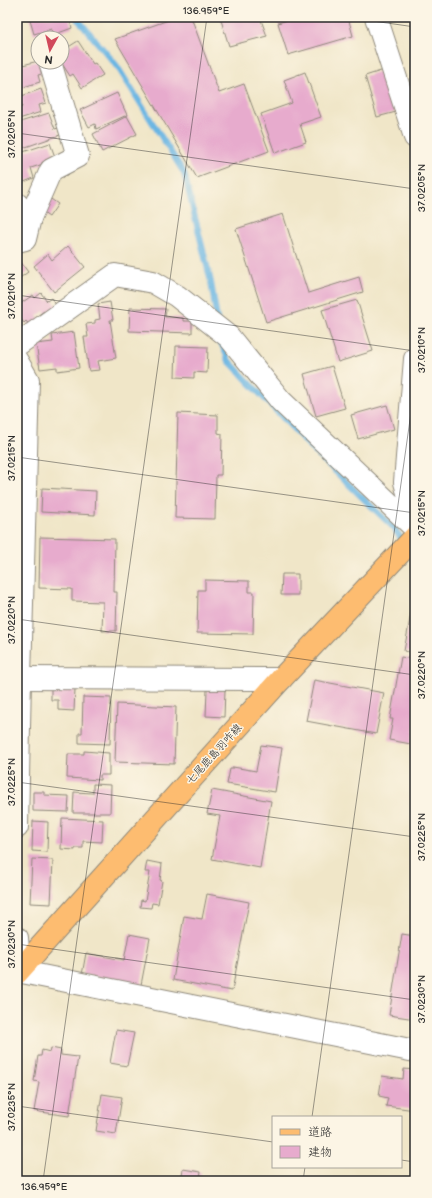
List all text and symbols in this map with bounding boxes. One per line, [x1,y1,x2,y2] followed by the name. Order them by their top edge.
[183,5,230,17] text: 136.959°E
[30,30,70,70] north arrow
[44,52,54,66] text: N
[6,110,18,158] text: 37.0205°N
[416,164,428,212] text: 37.0205°N
[6,273,18,319] text: 37.0210°N
[416,327,428,373] text: 37.0210°N
[6,435,18,481] text: 37.0215°N
[416,490,428,536] text: 37.0215°N
[6,596,18,644] text: 37.0220°N
[416,651,428,699] text: 37.0220°N
[183,721,245,787] street label: 七尾鹿島羽咋線
[6,758,18,806] text: 37.0225°N
[416,813,428,861] text: 37.0225°N
[6,920,18,968] text: 37.0230°N
[416,975,428,1023] text: 37.0230°N
[6,1083,18,1131] text: 37.0235°N
[272,1116,402,1168] legend
[308,1125,332,1140] text: 道路
[308,1145,332,1160] text: 建物
[21,1181,68,1193] text: 136.959°E

